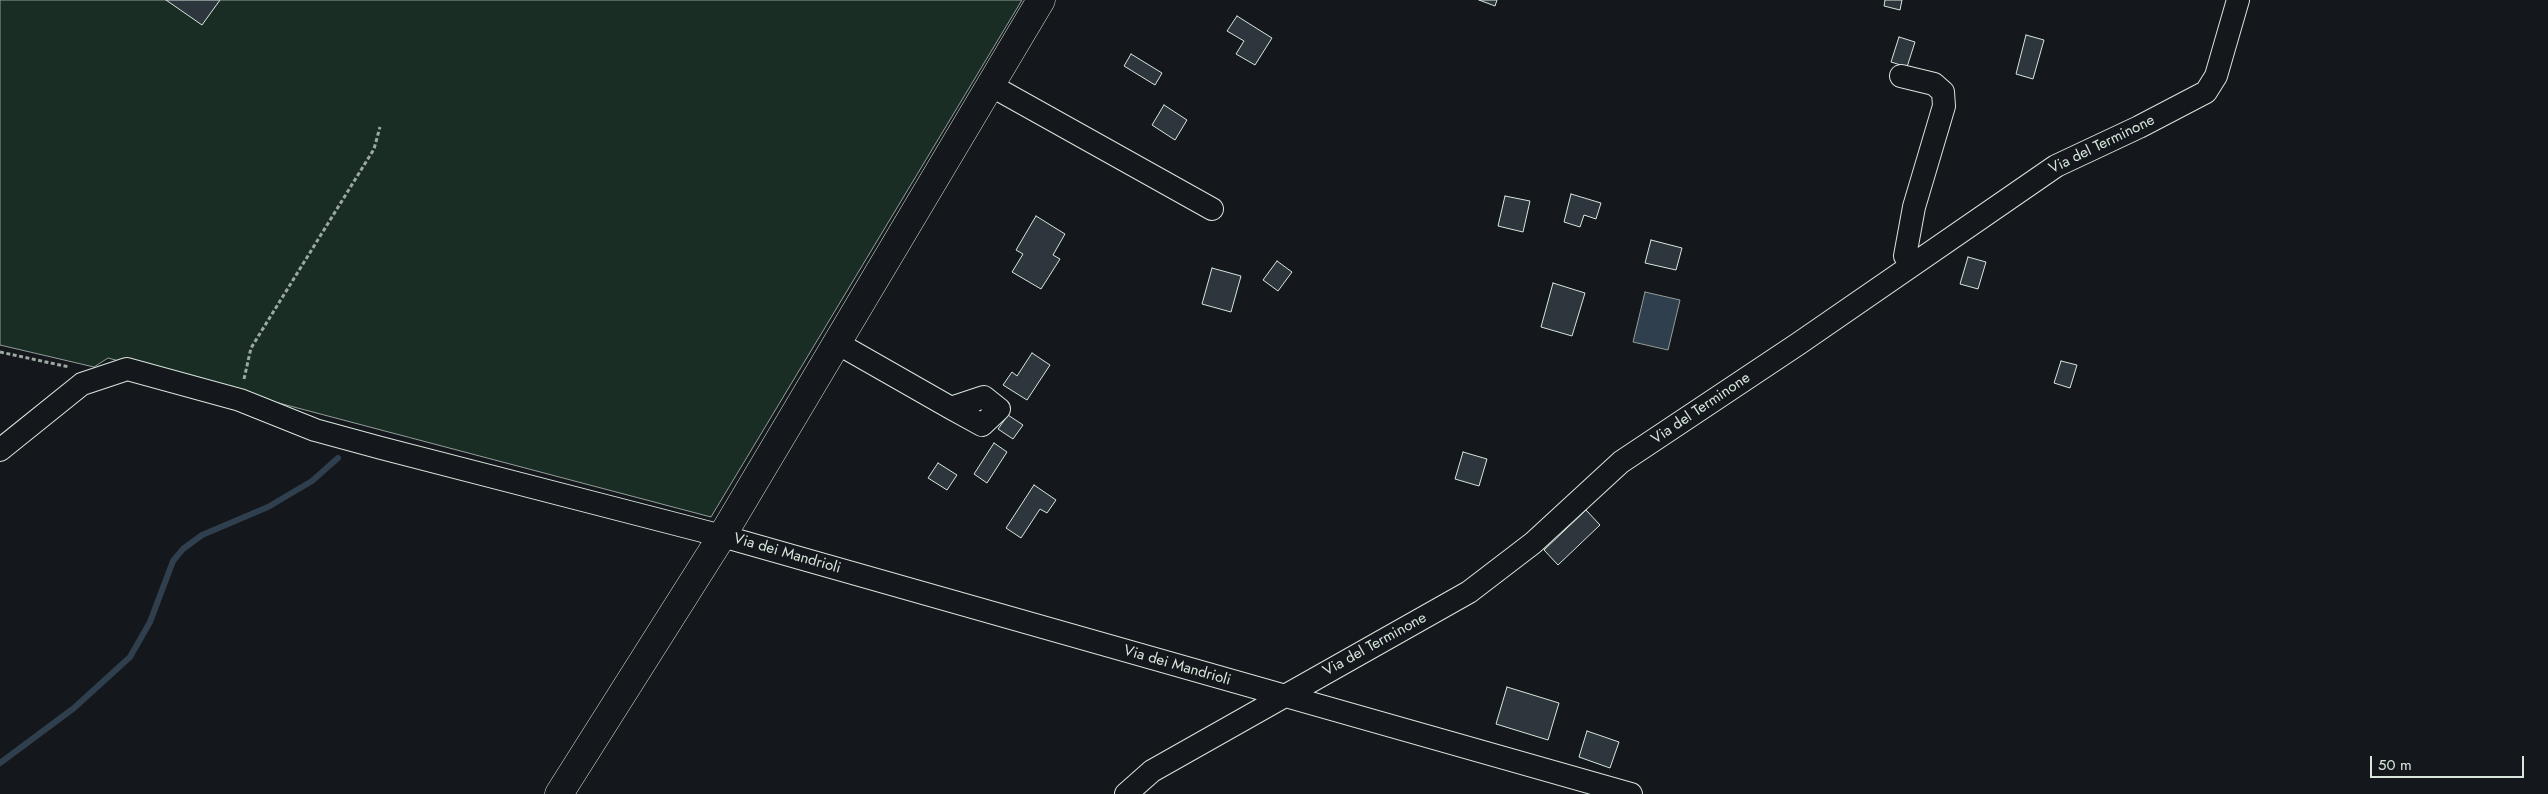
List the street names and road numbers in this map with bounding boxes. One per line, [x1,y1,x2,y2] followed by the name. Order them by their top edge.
[2046,112,2158,178] street label: Via del Terminone
[1648,369,1754,449] street label: Via del Terminone
[731,530,843,578] street label: Via dei Mandrioli
[1320,609,1430,681] street label: Via del Terminone
[1121,642,1233,690] street label: Via dei Mandrioli

